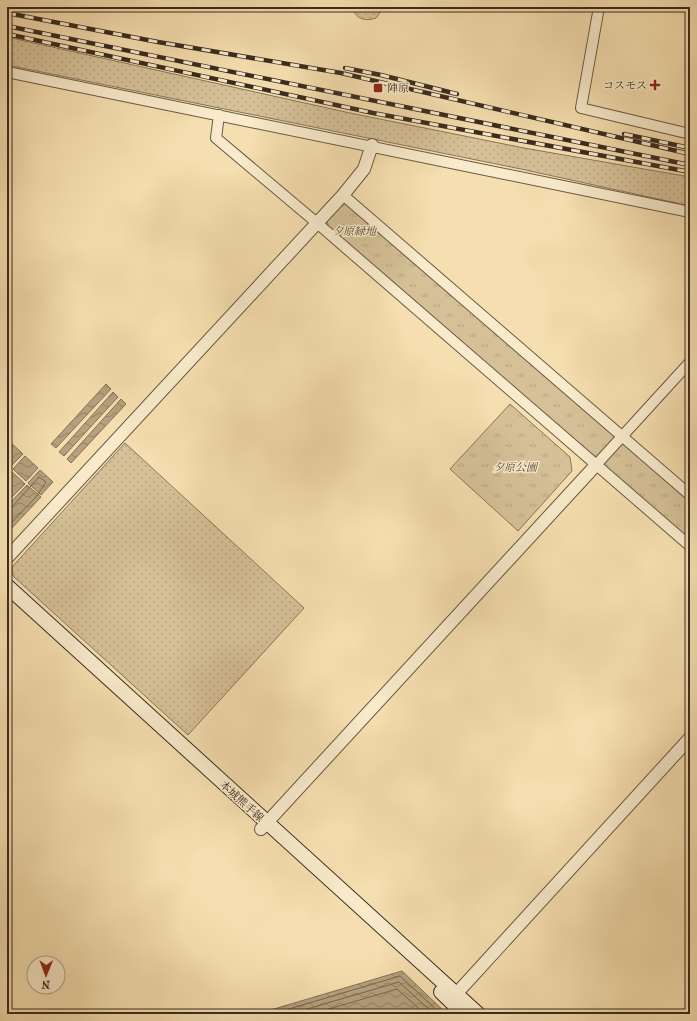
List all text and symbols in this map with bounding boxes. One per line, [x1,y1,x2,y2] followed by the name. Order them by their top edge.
[603,79,647,92] place label: コスモス
[650,80,660,90] marker: コスモス
[372,82,384,94] marker: 陣原
[387,82,409,95] place label: 陣原
[332,225,377,238] park label: 夕原緑地
[493,461,539,474] park label: 夕原公園
[217,778,266,825] street label: 本城熊手線
[26,955,66,995] north arrow
[41,978,50,991] text: N

